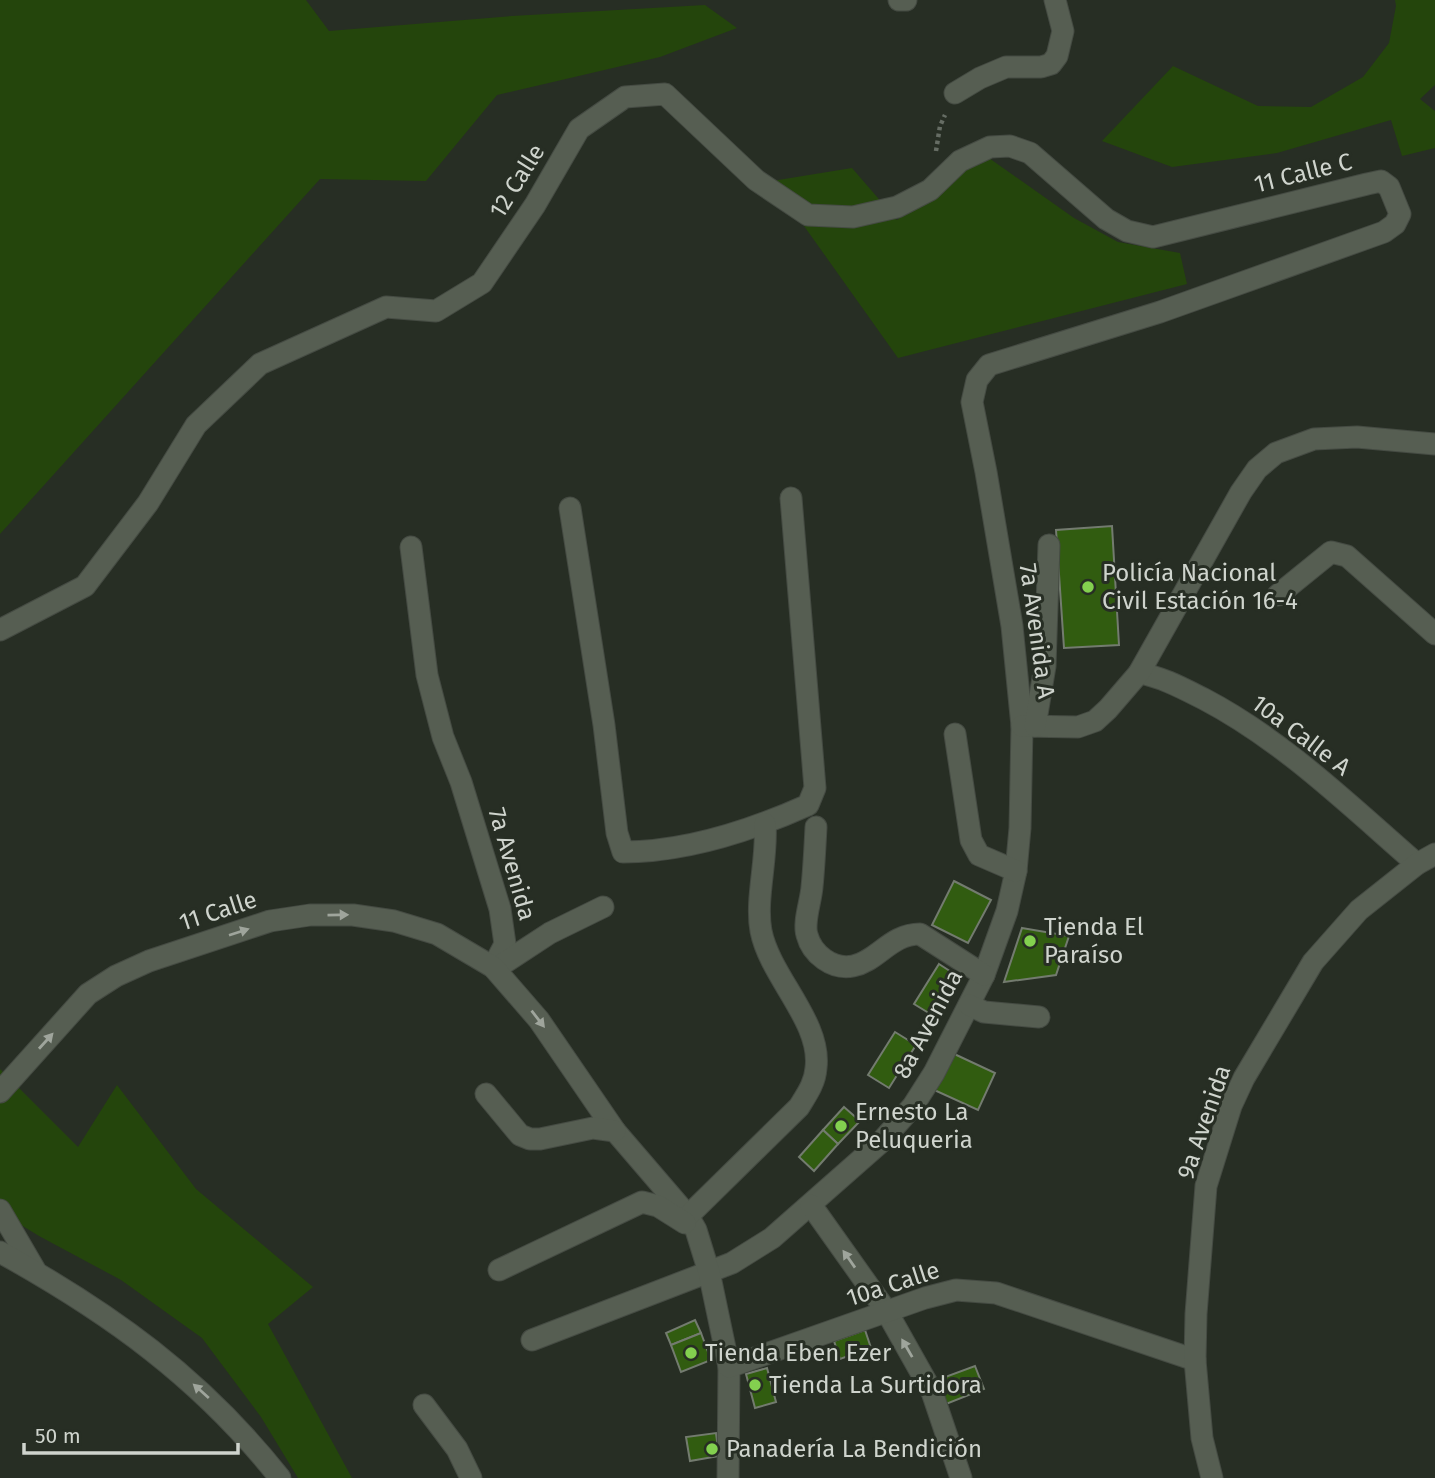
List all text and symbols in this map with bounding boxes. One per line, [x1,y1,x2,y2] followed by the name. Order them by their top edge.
[483,139,551,223] street label: 12 Calle
[1251,147,1355,199] street label: 11 Calle C
[1102,559,1298,615] place label: Policía Nacional Civil Estación 16-4
[1014,562,1060,701] street label: 7a Avenida A
[1080,579,1096,595] marker: Policía Nacional Civil Estación 16-4
[1246,689,1356,781] street label: 10a Calle A
[483,804,541,924] street label: 7a Avenida
[176,885,260,937] street label: 11 Calle
[327,909,349,921] one-way arrow
[1044,913,1144,969] place label: Tienda El Paraíso
[228,926,249,937] one-way arrow
[1022,933,1038,949] marker: Tienda El Paraíso
[888,965,968,1083] street label: 8a Avenida
[530,1010,544,1028] one-way arrow
[38,1033,53,1050] one-way arrow
[1171,1061,1237,1183] street label: 9a Avenida
[855,1098,973,1154] place label: Ernesto La Peluqueria
[833,1118,849,1134] marker: Ernesto La Peluqueria
[842,1250,856,1268] one-way arrow
[843,1256,943,1312] street label: 10a Calle
[901,1338,913,1357] one-way arrow
[705,1339,892,1367] place label: Tienda Eben Ezer
[683,1345,699,1361] marker: Tienda Eben Ezer
[769,1371,982,1399] place label: Tienda La Surtidora
[747,1377,763,1393] marker: Tienda La Surtidora
[192,1383,210,1399] one-way arrow
[24,1412,238,1456] scale bar
[35,1423,81,1449] text: 50 m
[726,1435,982,1463] place label: Panadería La Bendición
[704,1441,720,1457] marker: Panadería La Bendición

